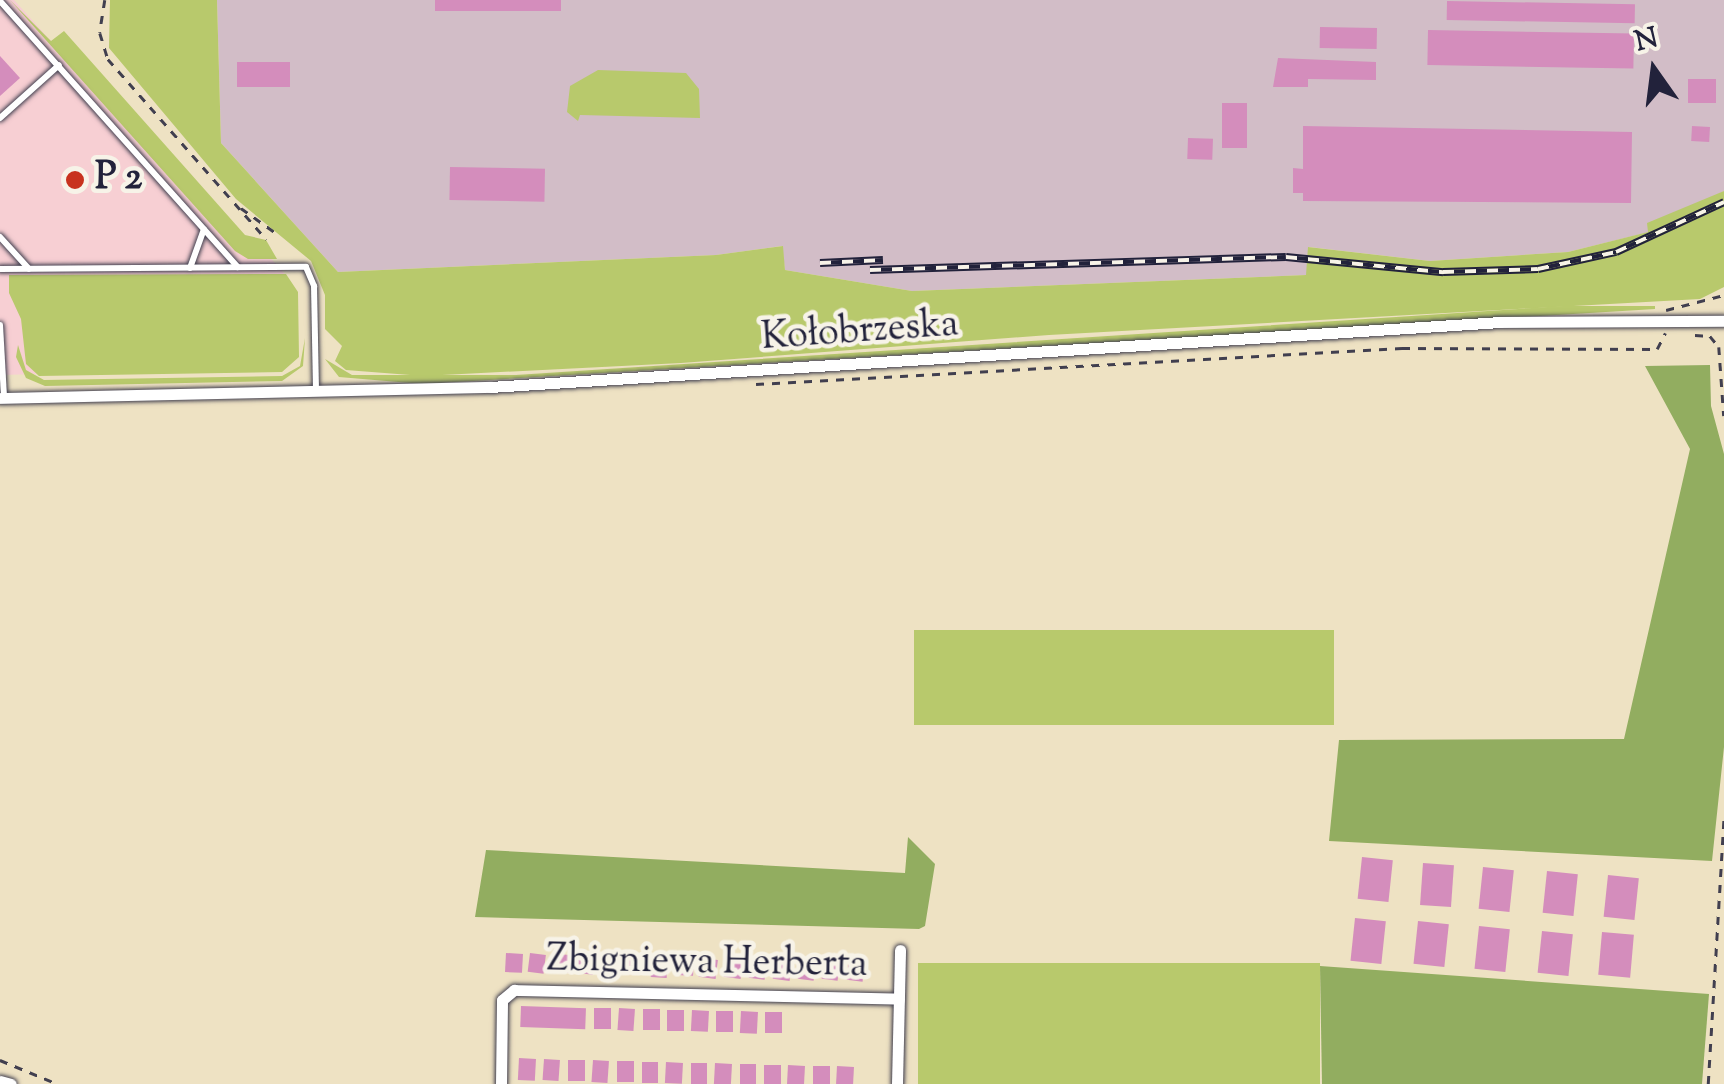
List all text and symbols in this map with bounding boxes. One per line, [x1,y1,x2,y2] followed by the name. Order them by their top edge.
[1631,19,1662,63] text: N
[1604,20,1704,120] north arrow
[95,157,142,203] place label: P 2
[64,169,86,191] marker: P 2
[760,303,960,363] street label: Kołobrzeska
[546,938,868,990] street label: Zbigniewa Herberta

